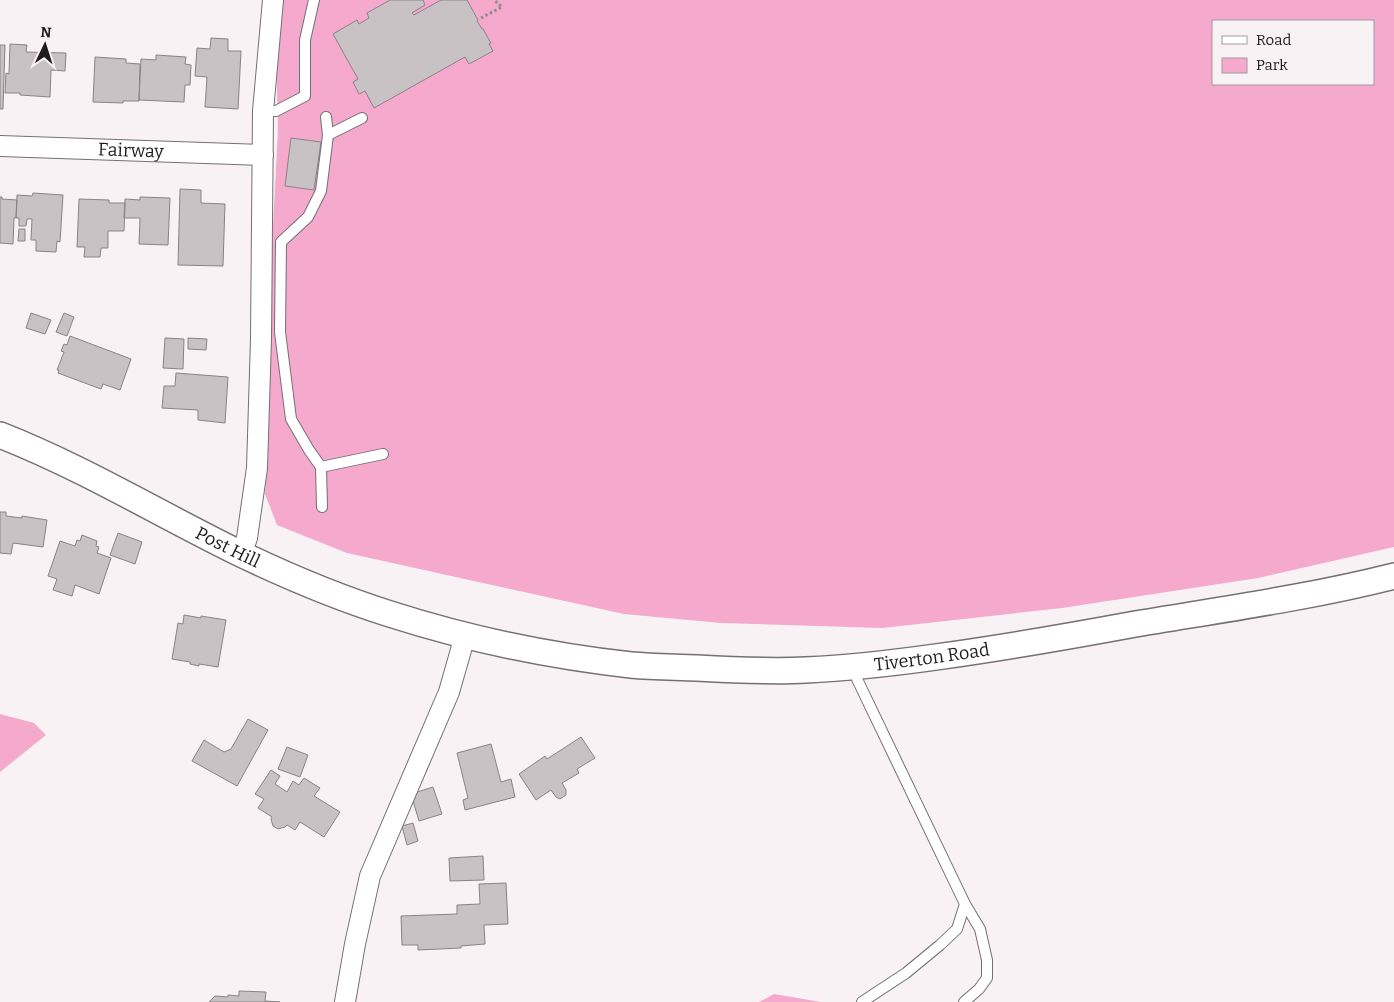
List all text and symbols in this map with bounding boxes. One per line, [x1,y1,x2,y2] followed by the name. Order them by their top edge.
[20,20,70,70] north arrow
[1212,20,1374,85] legend
[40,24,52,41] text: N
[1256,31,1291,49] text: Road
[1256,56,1288,74] text: Park
[98,138,165,163] street label: Fairway
[192,522,264,572] street label: Post Hill
[873,638,991,676] street label: Tiverton Road

